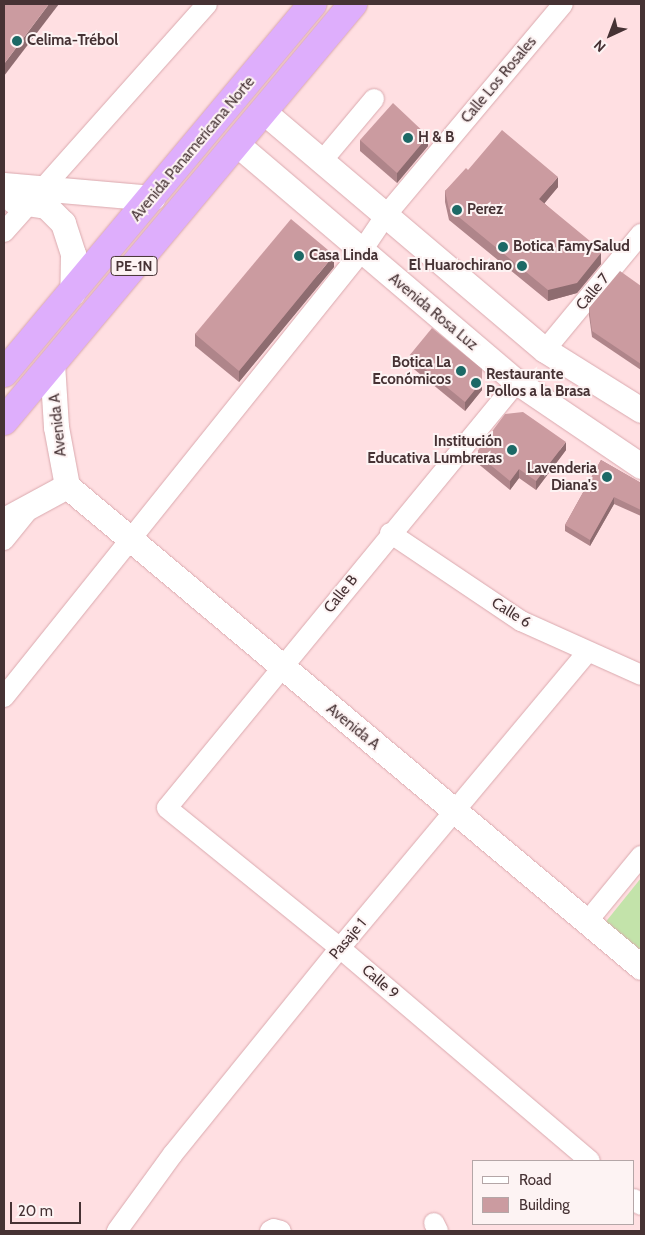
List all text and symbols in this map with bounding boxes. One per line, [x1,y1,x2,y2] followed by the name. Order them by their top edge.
[585,10,635,60] north arrow
[27,32,118,50] place label: Celima-Trébol
[458,33,540,127] street label: Calle Los Rosales
[11,35,23,47] marker: Celima-Trébol
[590,36,610,56] text: N
[127,73,259,225] street label: Avenida Panamericana Norte
[418,129,454,147] place label: H & B
[402,132,414,144] marker: H & B
[467,201,503,219] place label: Perez
[451,204,463,216] marker: Perez
[513,238,630,256] place label: Botica FamySalud
[497,241,509,253] marker: Botica FamySalud
[309,247,378,265] place label: Casa Linda
[293,250,305,262] marker: Casa Linda
[110,255,158,278] road number: PE-1N
[408,257,512,275] place label: El Huarochirano
[516,260,528,272] marker: El Huarochirano
[385,270,481,354] street label: Avenida Rosa Luz
[573,270,613,314] street label: Calle 7
[372,353,451,388] place label: Botica La Económicos
[455,365,467,377] marker: Botica La Económicos
[486,365,590,400] place label: Restaurante Pollos a la Brasa
[470,377,482,389] marker: Restaurante Pollos a la Brasa
[46,393,70,457] street label: Avenida A
[367,432,502,467] place label: Institución Educativa Lumbreras
[506,444,518,456] marker: Institución Educativa Lumbreras
[527,459,597,494] place label: Lavenderia Diana's
[601,471,613,483] marker: Lavenderia Diana's
[320,571,362,617] street label: Calle B
[488,594,534,632] street label: Calle 6
[323,700,383,754] street label: Avenida A
[326,915,370,963] street label: Pasaje 1
[358,961,402,1003] street label: Calle 9
[472,1160,635,1225] legend
[519,1171,552,1189] text: Road
[12,1192,84,1224] scale bar
[519,1196,570,1214] text: Building
[18,1202,53,1220] text: 20 m

